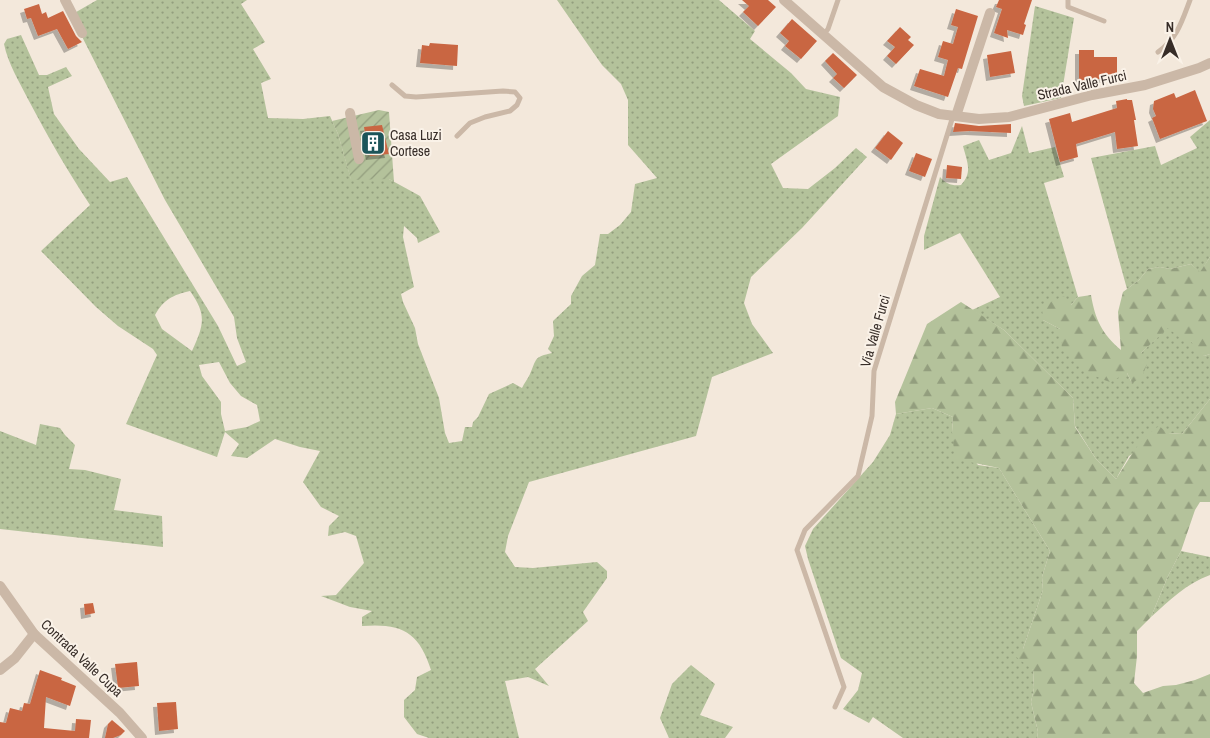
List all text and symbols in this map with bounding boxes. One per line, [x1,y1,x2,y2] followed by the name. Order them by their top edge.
[1145,15,1195,65] north arrow
[1166,18,1174,36] text: N
[1036,66,1128,104] street label: Strada Valle Furci
[390,126,442,160] place label: Casa Luzi Cortese
[360,130,386,156] building icon: Casa Luzi Cortese
[856,293,894,369] street label: Via Valle Furci
[37,615,127,701] street label: Contrada Valle Cupa

